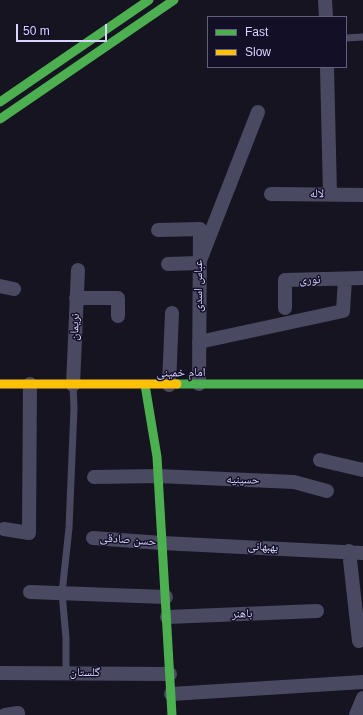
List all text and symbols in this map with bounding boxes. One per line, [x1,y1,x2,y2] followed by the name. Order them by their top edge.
[18,16,109,42] scale bar
[207,16,347,68] legend
[23,24,50,38] text: 50 m
[245,25,268,39] text: Fast
[245,45,271,59] text: Slow
[310,187,324,201] street label: لاله
[192,260,206,312] street label: عباس اسدی
[299,273,321,287] street label: نوری
[67,313,83,341] street label: نریمان
[156,365,206,381] street label: امام خمینی
[226,472,260,488] street label: حسینیه
[99,531,157,549] street label: حسن صادقی
[247,539,279,555] street label: بهبهانی
[231,606,253,622] street label: باهنر
[70,666,100,680] street label: گلستان

